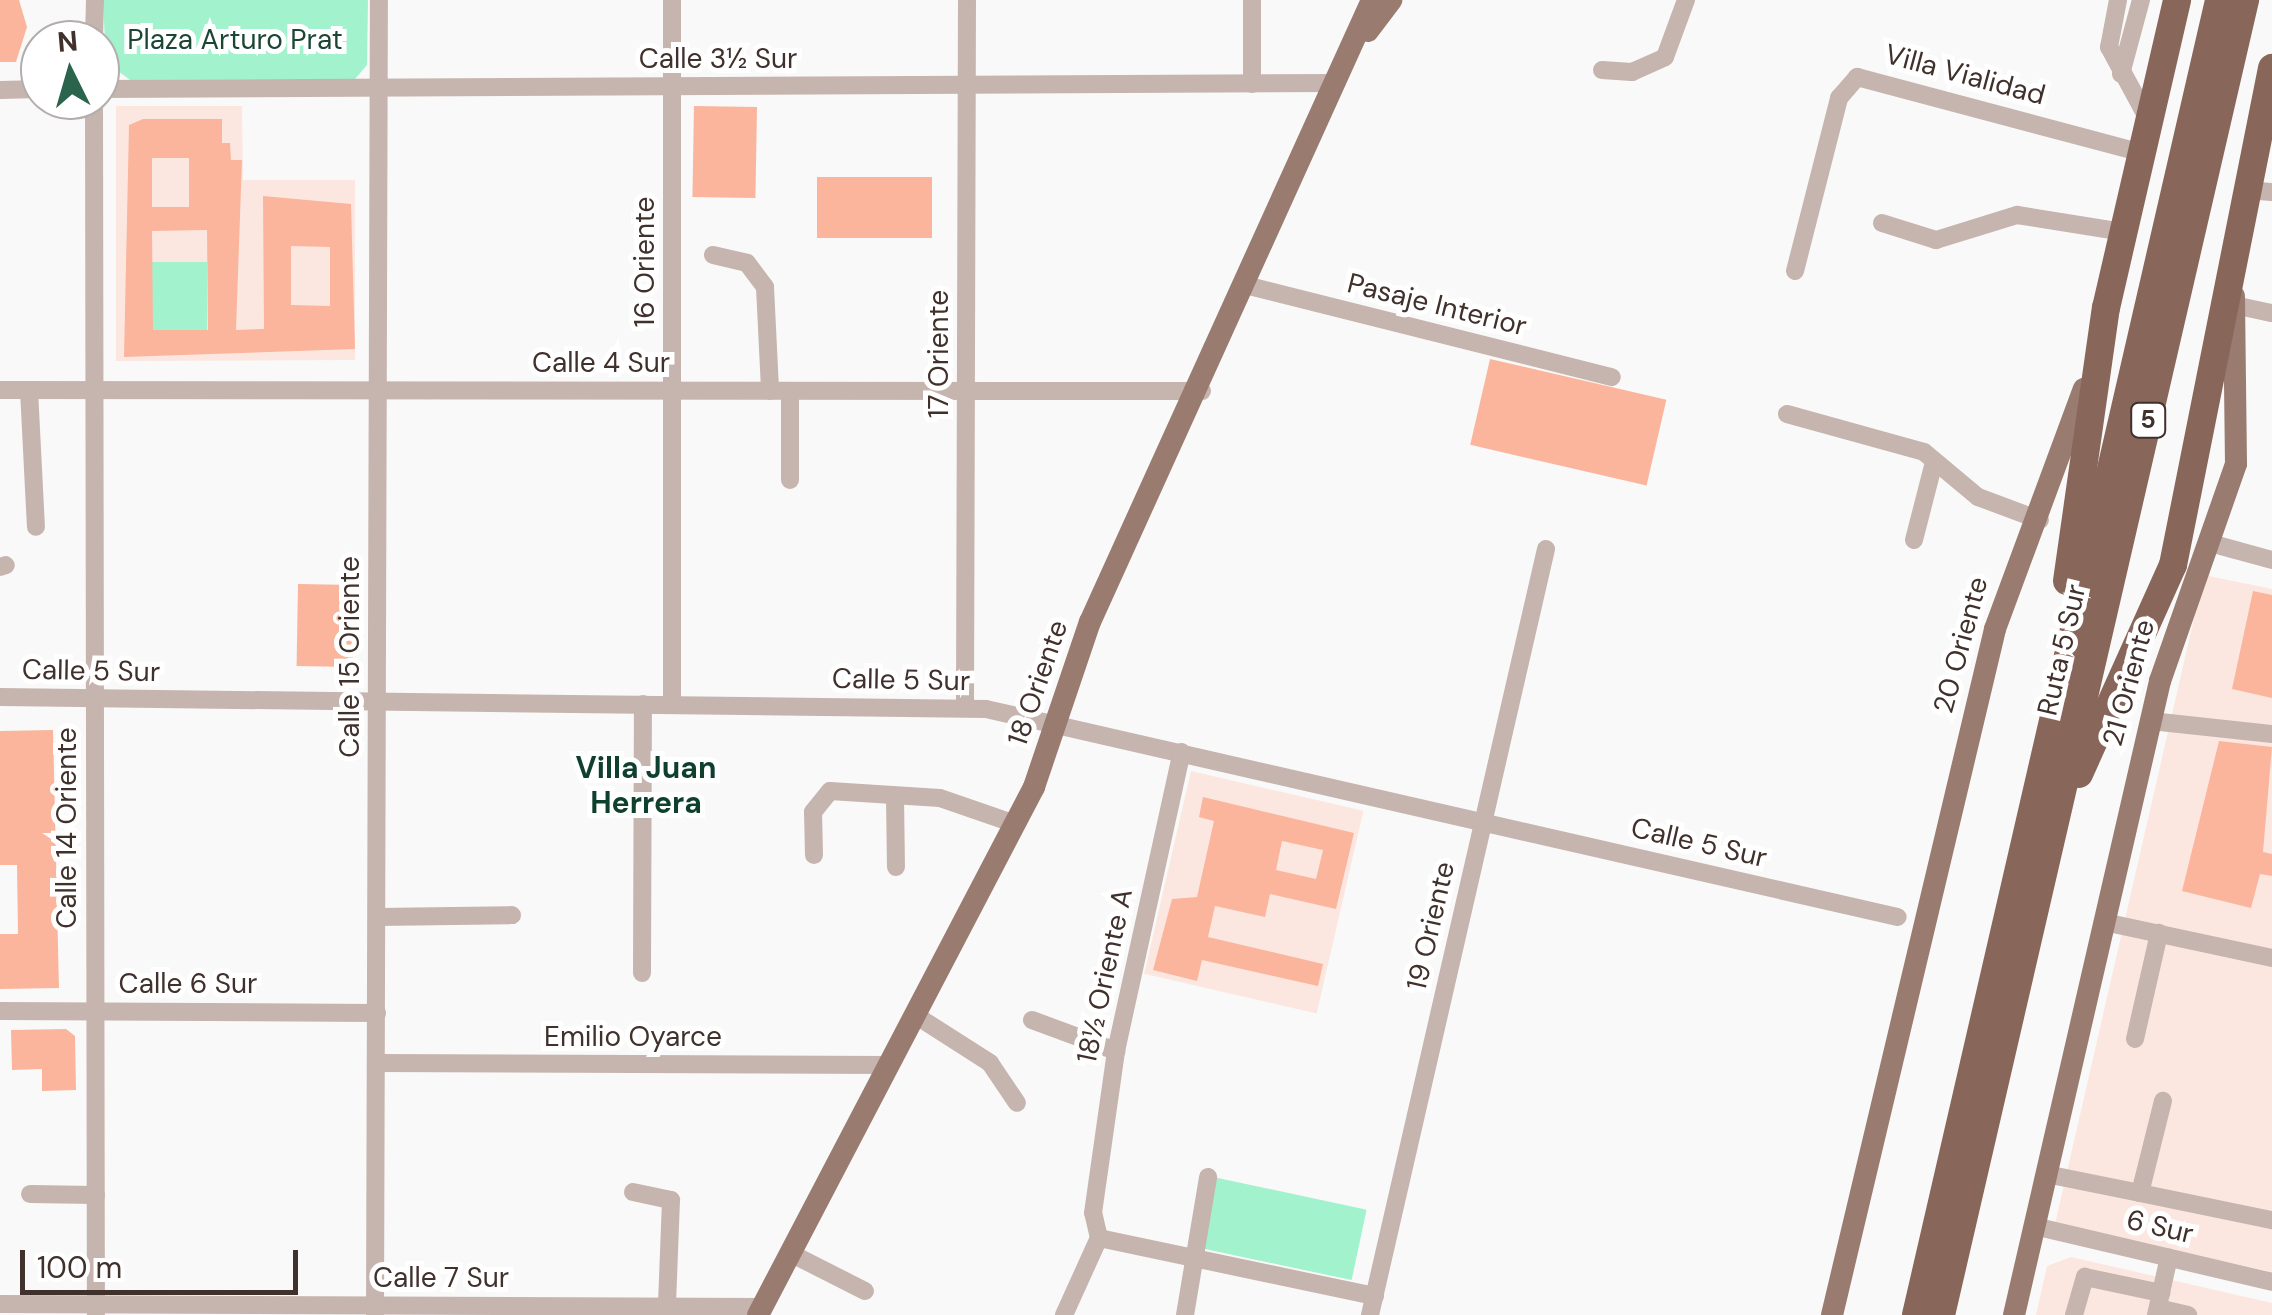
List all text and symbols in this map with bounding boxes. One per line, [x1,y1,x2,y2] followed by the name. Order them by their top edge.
[20,20,120,120] north arrow
[56,22,79,61] text: N
[127,23,343,57] park label: Plaza Arturo Prat
[1881,37,2049,113] street label: Villa Vialidad
[639,42,797,76] street label: Calle 3½ Sur
[628,197,662,327] street label: 16 Oriente
[1344,267,1530,343] street label: Pasaje Interior
[922,290,956,418] street label: 17 Oriente
[532,346,670,380] street label: Calle 4 Sur
[2128,400,2168,440] road number: 5
[333,556,367,758] street label: Calle 15 Oriente
[1927,573,1995,717] street label: 20 Oriente
[2031,581,2093,719] street label: Ruta 5 Sur
[1001,616,1075,750] street label: 18 Oriente
[2096,616,2162,750] street label: 21 Oriente
[22,653,160,689] street label: Calle 5 Sur
[832,662,970,698] street label: Calle 5 Sur
[50,727,84,929] street label: Calle 14 Oriente
[576,750,716,820] district label: Villa Juan Herrera
[1628,811,1770,875] street label: Calle 5 Sur
[1400,858,1462,994] street label: 19 Oriente
[1070,886,1140,1066] street label: 18½ Oriente A
[119,967,257,1001] street label: Calle 6 Sur
[544,1020,722,1054] street label: Emilio Oyarce
[2123,1203,2197,1251] street label: 6 Sur
[25,1230,302,1292] scale bar
[37,1248,122,1287] text: 100 m
[373,1261,509,1295] street label: Calle 7 Sur

